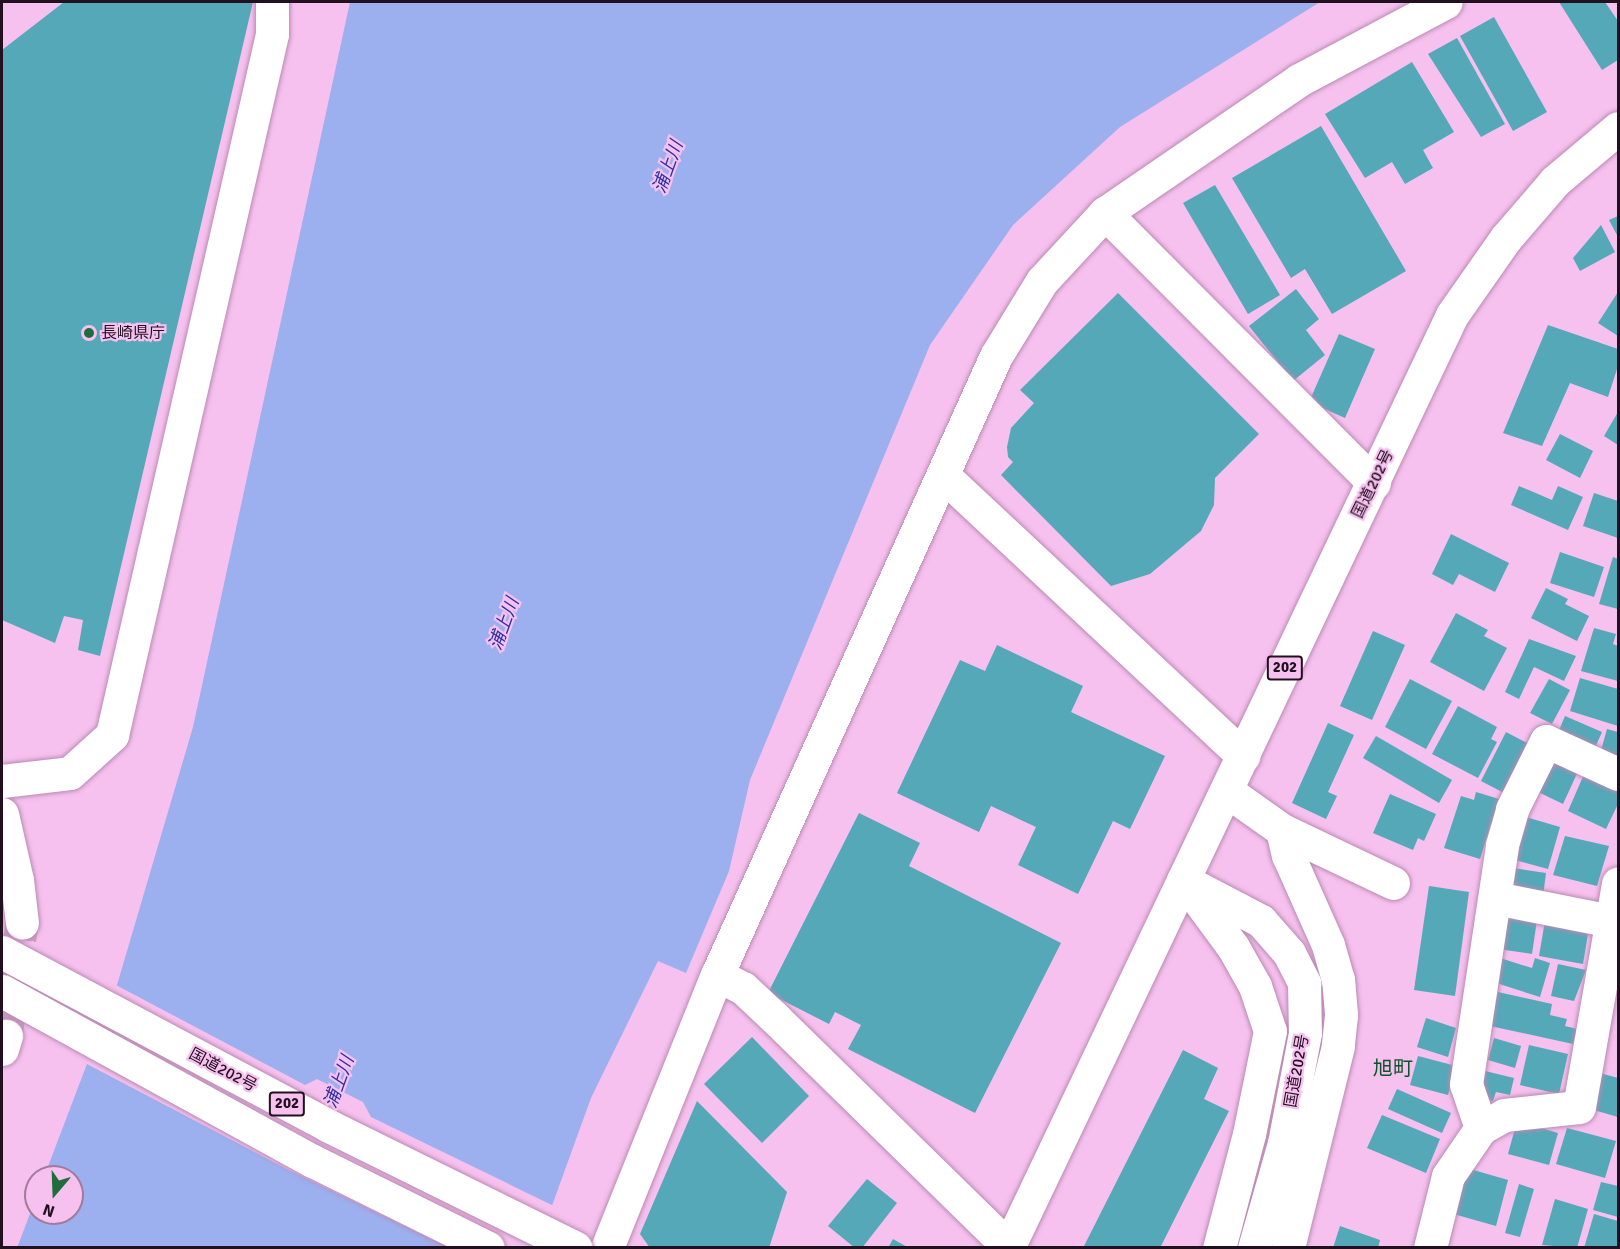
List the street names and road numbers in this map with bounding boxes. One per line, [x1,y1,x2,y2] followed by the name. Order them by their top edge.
[1348,447,1398,521] street label: 国道202号
[1266,656,1304,680] road number: 202
[1281,1033,1313,1109] street label: 国道202号
[186,1044,260,1096] street label: 国道202号
[268,1092,306,1116] road number: 202

